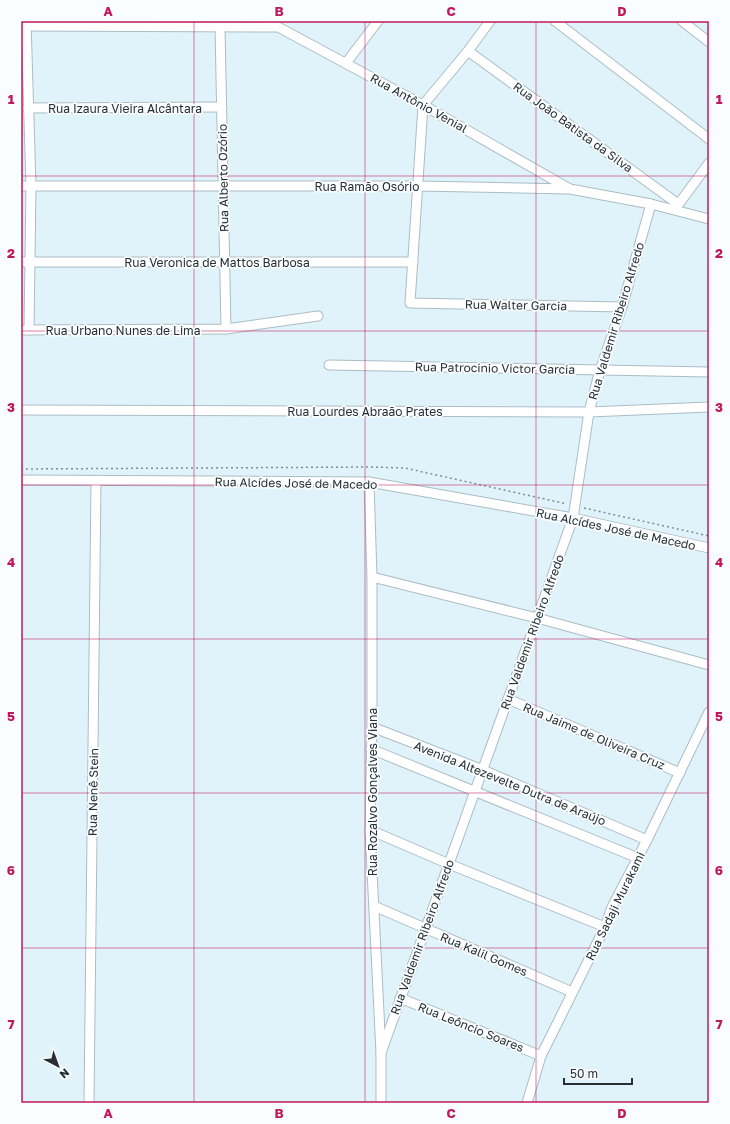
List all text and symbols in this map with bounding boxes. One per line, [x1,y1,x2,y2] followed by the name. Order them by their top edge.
[103,3,113,19] text: A
[274,3,284,19] text: B
[446,3,456,19] text: C
[617,3,627,19] text: D
[368,70,470,136] street label: Rua Antônio Venial
[510,79,636,175] street label: Rua João Batista da Silva
[8,91,15,107] text: 1
[716,91,723,107] text: 1
[48,101,202,116] street label: Rua Izaura Vieira Alcântara
[215,124,231,232] street label: Rua Alberto Ozório
[315,179,419,194] street label: Rua Ramão Osório
[585,240,647,402] street label: Rua Valdemir Ribeiro Alfredo
[7,245,15,261] text: 2
[715,245,723,261] text: 2
[124,255,310,270] street label: Rua Veronica de Mattos Barbosa
[465,297,567,313] street label: Rua Walter Garcia
[45,323,201,338] street label: Rua Urbano Nunes de Lima
[415,359,575,377] street label: Rua Patrocinio Victor Garcia
[7,399,15,415] text: 3
[715,399,723,415] text: 3
[287,404,443,419] street label: Rua Lourdes Abraão Prates
[215,474,377,492] street label: Rua Alcídes José de Macedo
[535,505,697,553] street label: Rua Alcídes José de Macedo
[497,552,567,712] street label: Rua Valdemir Ribeiro Alfredo
[7,554,15,570] text: 4
[715,554,723,570] text: 4
[521,699,667,773] street label: Rua Jaime de Oliveira Cruz
[7,708,15,724] text: 5
[365,708,380,876] street label: Rua Rozalvo Gonçalves Viana
[715,708,723,724] text: 5
[412,738,608,828] street label: Avenida Altezevelte Dutra de Araújo
[85,748,101,836] street label: Rua Nenê Stein
[582,849,648,963] street label: Rua Sadaji Murakami
[387,857,457,1017] street label: Rua Valdemir Ribeiro Alfredo
[7,862,15,878] text: 6
[715,862,723,878] text: 6
[438,929,530,979] street label: Rua Kalil Gomes
[416,999,526,1055] street label: Rua Leôncio Soares
[7,1016,15,1032] text: 7
[715,1016,723,1032] text: 7
[38,1046,78,1086] north arrow
[564,1060,632,1086] scale bar
[57,1066,72,1082] text: N
[570,1066,598,1081] text: 50 m
[103,1105,113,1121] text: A
[274,1105,284,1121] text: B
[446,1105,456,1121] text: C
[617,1105,627,1121] text: D

